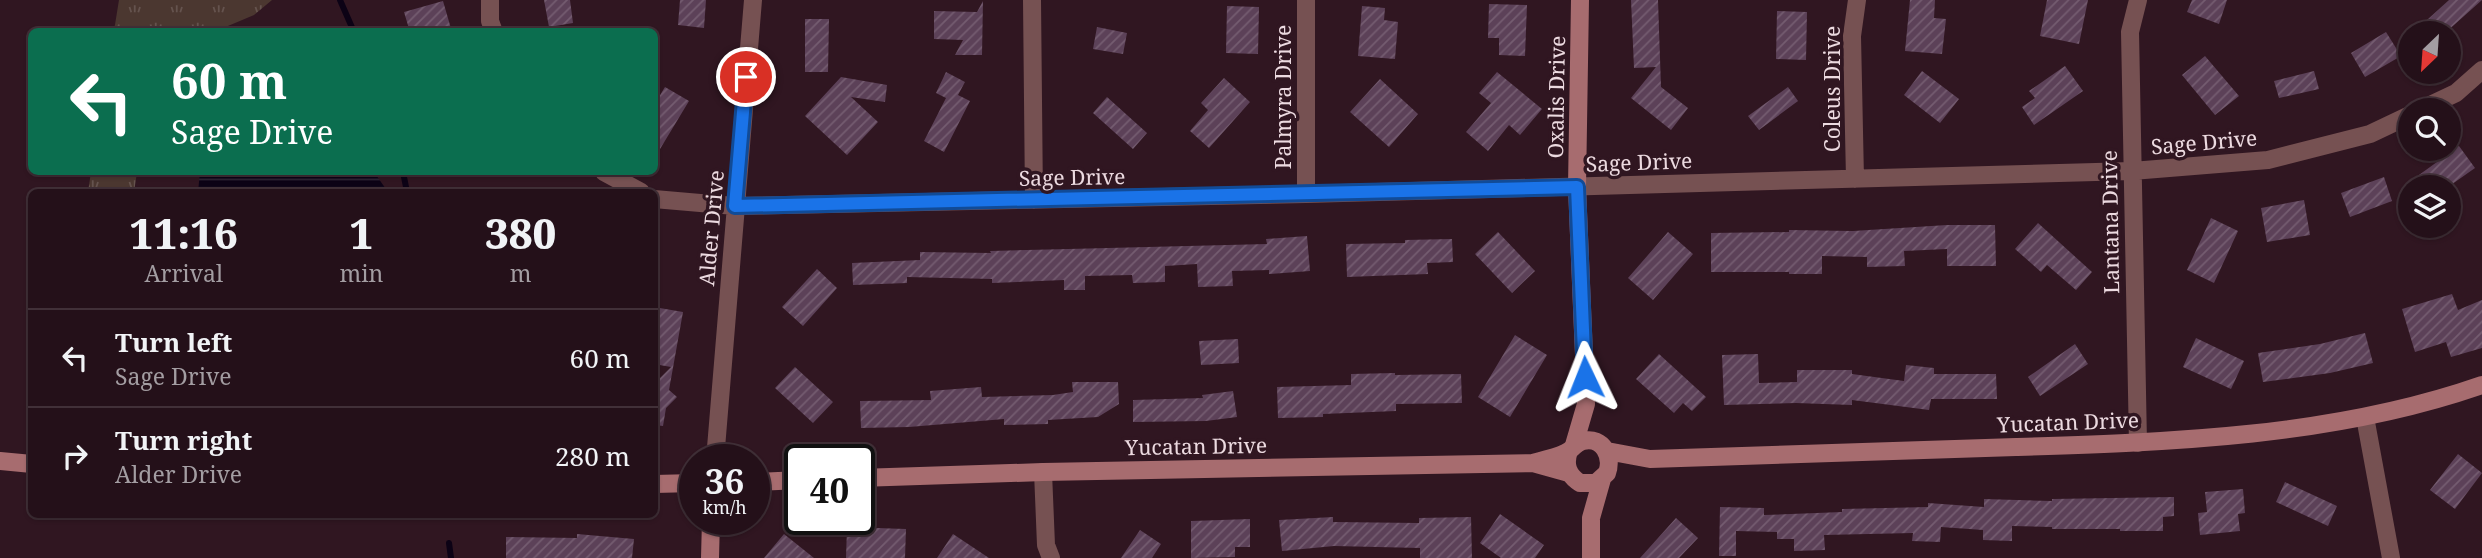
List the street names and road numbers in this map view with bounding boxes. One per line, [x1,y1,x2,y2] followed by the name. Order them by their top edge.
[1269,25,1297,169] street label: Palmyra Drive
[1818,26,1846,152] street label: Coleus Drive
[1541,35,1571,159] street label: Oxalis Drive
[2150,123,2258,161] street label: Sage Drive
[1585,146,1693,178] street label: Sage Drive
[2095,150,2125,294] street label: Lantana Drive
[1019,162,1125,192] street label: Sage Drive
[692,169,730,287] street label: Alder Drive
[1996,406,2139,439] street label: Yucatan Drive
[1124,431,1267,461] street label: Yucatan Drive

